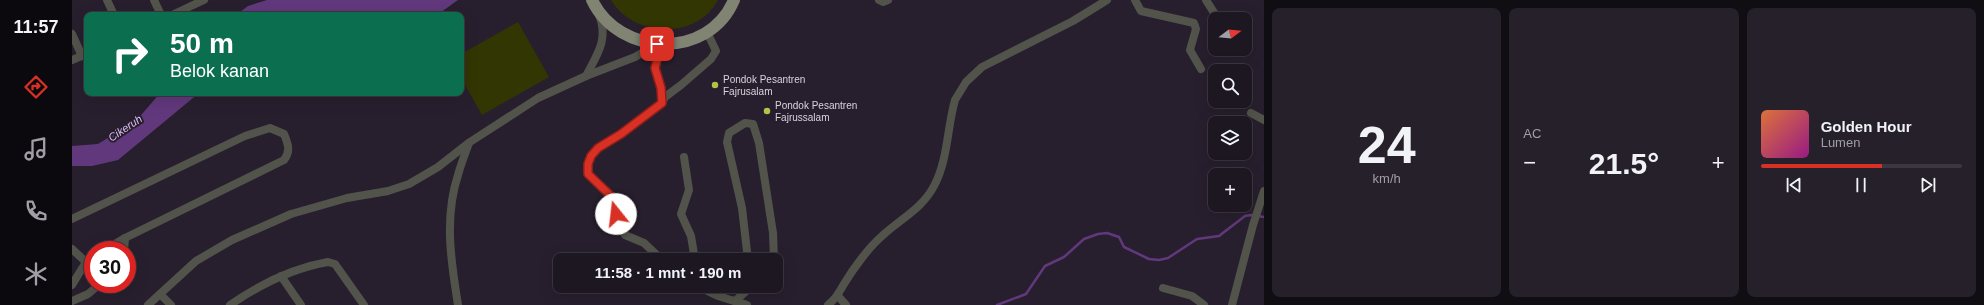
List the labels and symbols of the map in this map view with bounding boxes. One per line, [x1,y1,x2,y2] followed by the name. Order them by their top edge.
[1208,12,1252,56] north arrow
[640,27,674,61] pin
[723,74,805,97] place label: Pondok Pesantren Fajrusalam
[710,80,720,90] marker: Pondok Pesantren Fajrusalam
[775,100,857,123] place label: Pondok Pesantren Fajrussalam
[762,106,772,116] marker: Pondok Pesantren Fajrussalam
[106,112,144,144] water label: Cikeruh
[595,193,637,235] position arrow
[84,241,136,293] speed limit sign: 30

